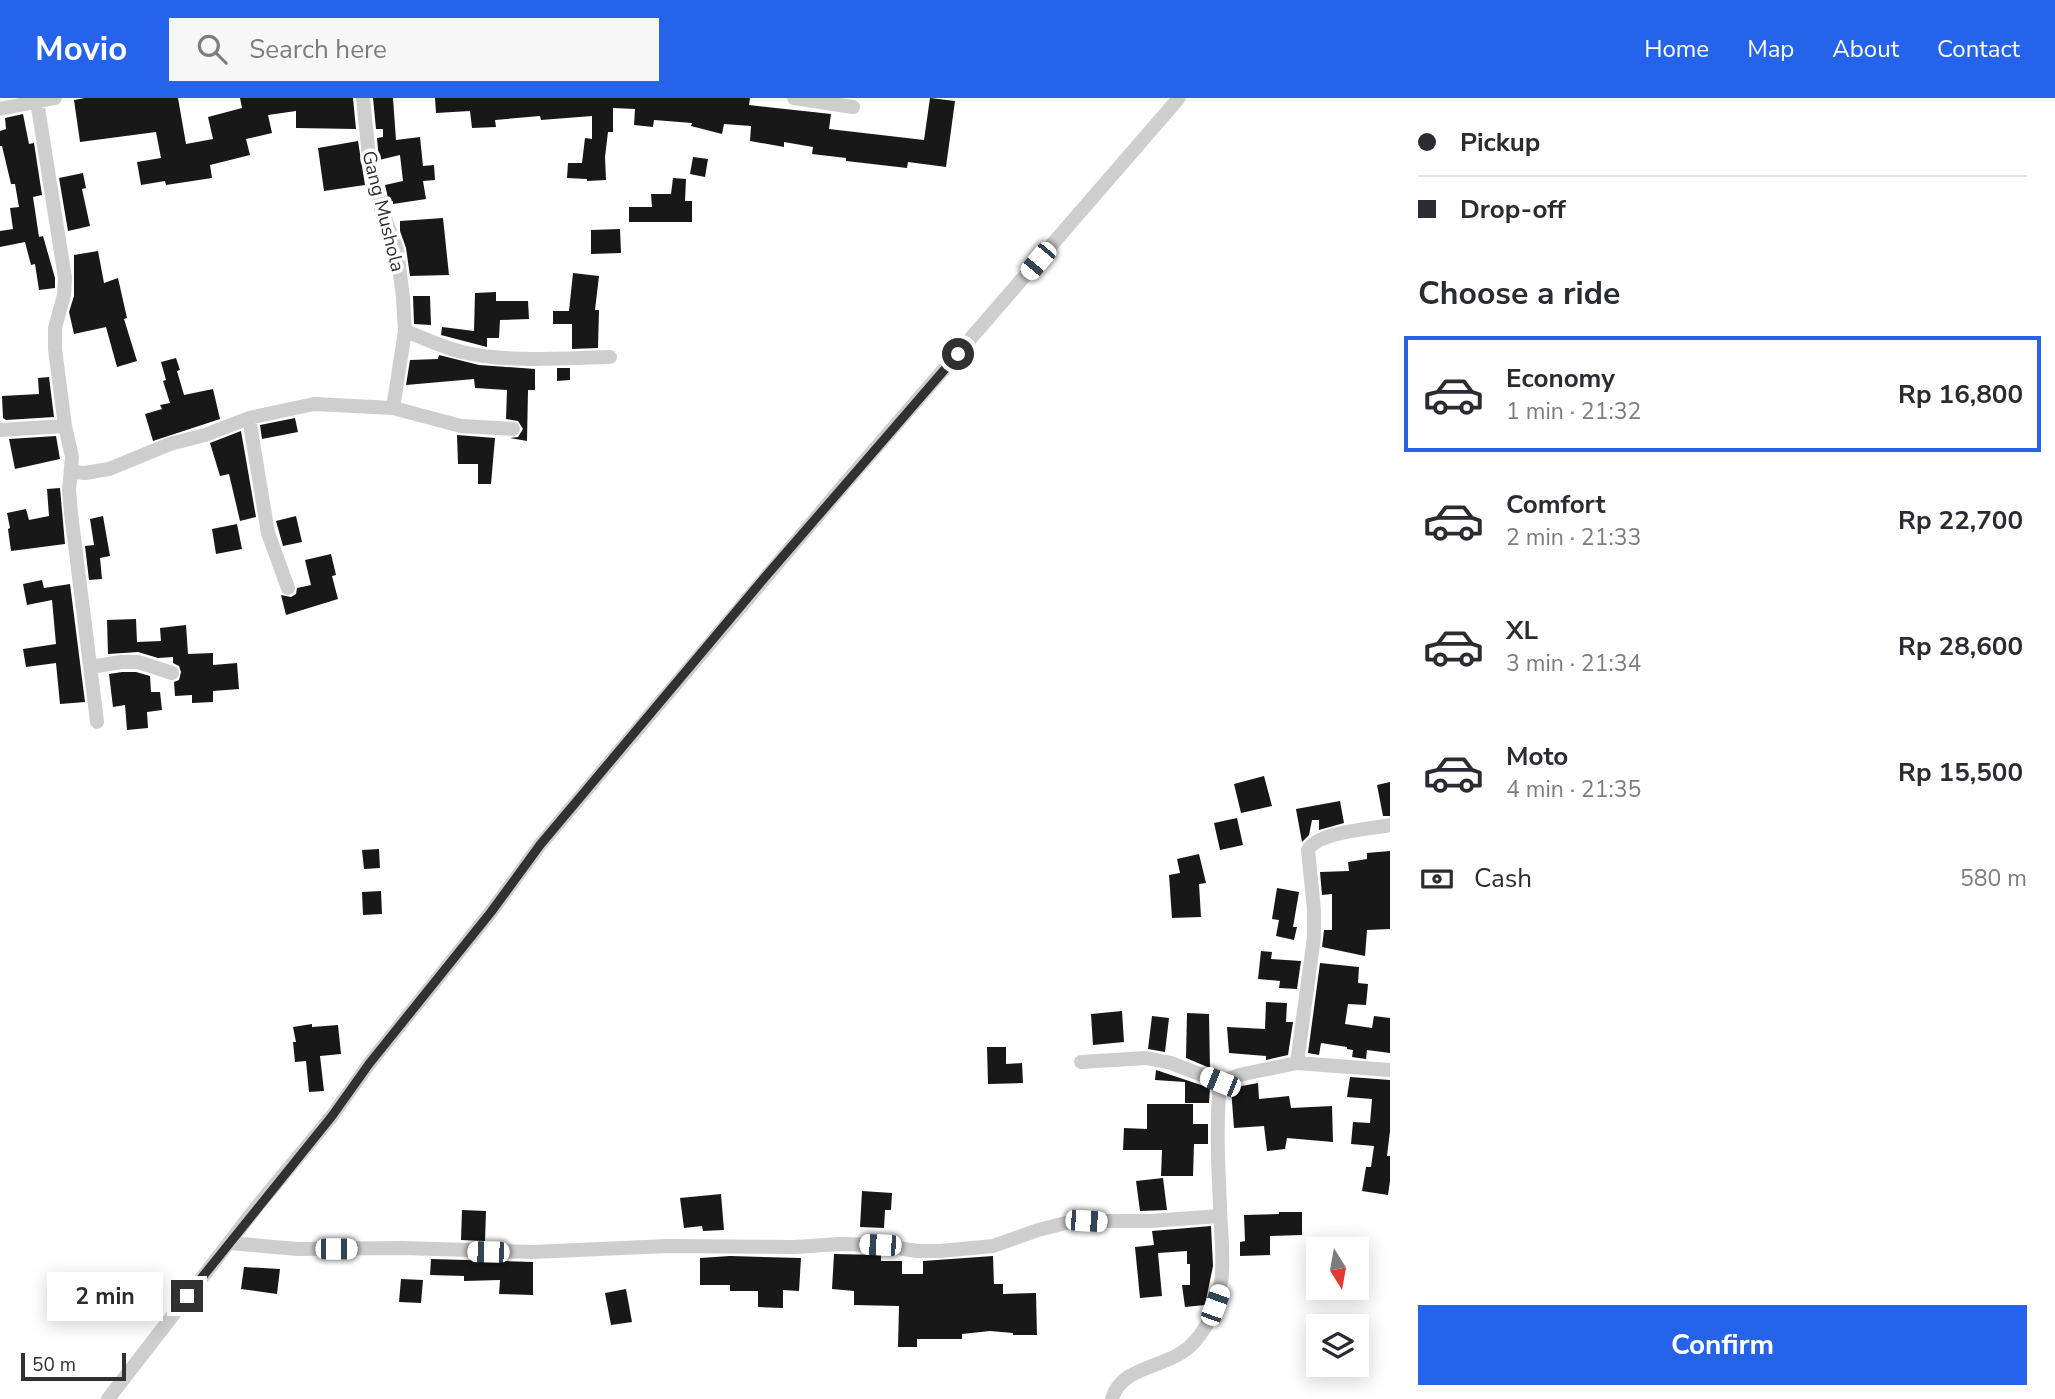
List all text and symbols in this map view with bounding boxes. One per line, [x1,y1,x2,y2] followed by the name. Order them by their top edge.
[169,18,659,81] search box
[35,27,127,72] text: Movio
[193,30,231,68] icon: search
[249,32,387,67] text: Search here
[1644,33,1709,65] text: Home
[1747,33,1794,65] text: Map
[1832,33,1899,65] text: About
[1937,33,2020,65] text: Contact
[1460,125,1540,160] text: Pickup
[355,148,411,274] street label: Gang Mushola
[1460,192,1566,227] text: Drop-off
[1017,238,1060,284] car
[1418,272,1620,315] text: Choose a ride
[942,338,974,370] route start
[1506,361,1615,396] text: Economy
[1422,363,1485,426] icon: car
[1898,377,2023,412] text: Rp 16,800
[1506,396,1641,427] text: 1 min · 21:32
[1506,487,1606,522] text: Comfort
[1422,489,1485,552] icon: car
[1898,503,2023,538] text: Rp 22,700
[1506,522,1641,553] text: 2 min · 21:33
[1506,613,1538,648] text: XL
[1422,615,1485,678] icon: car
[1898,629,2023,664] text: Rp 28,600
[1506,648,1641,679] text: 3 min · 21:34
[1506,739,1568,774] text: Moto
[1422,741,1485,804] icon: car
[1898,755,2023,790] text: Rp 15,500
[1506,774,1641,805] text: 4 min · 21:35
[1418,860,1456,898] icon: cash
[1474,861,1532,896] text: Cash
[1960,863,2027,894] text: 580 m
[1197,1064,1244,1100] car
[1065,1209,1108,1233] car
[859,1234,902,1256] car
[1306,1237,1368,1300] north arrow
[1306,1237,1369,1377] map controls
[316,1239,358,1260] car
[467,1241,510,1263] car
[47,1272,162,1320] callout: 2 min
[171,1280,203,1312] route end
[75,1281,135,1312] text: 2 min
[1198,1282,1233,1328] car
[1418,1305,2027,1385] button: Confirm
[1306,1314,1369,1377] button: layers
[21,1350,126,1382] scale bar
[32,1352,76,1378] text: 50 m

